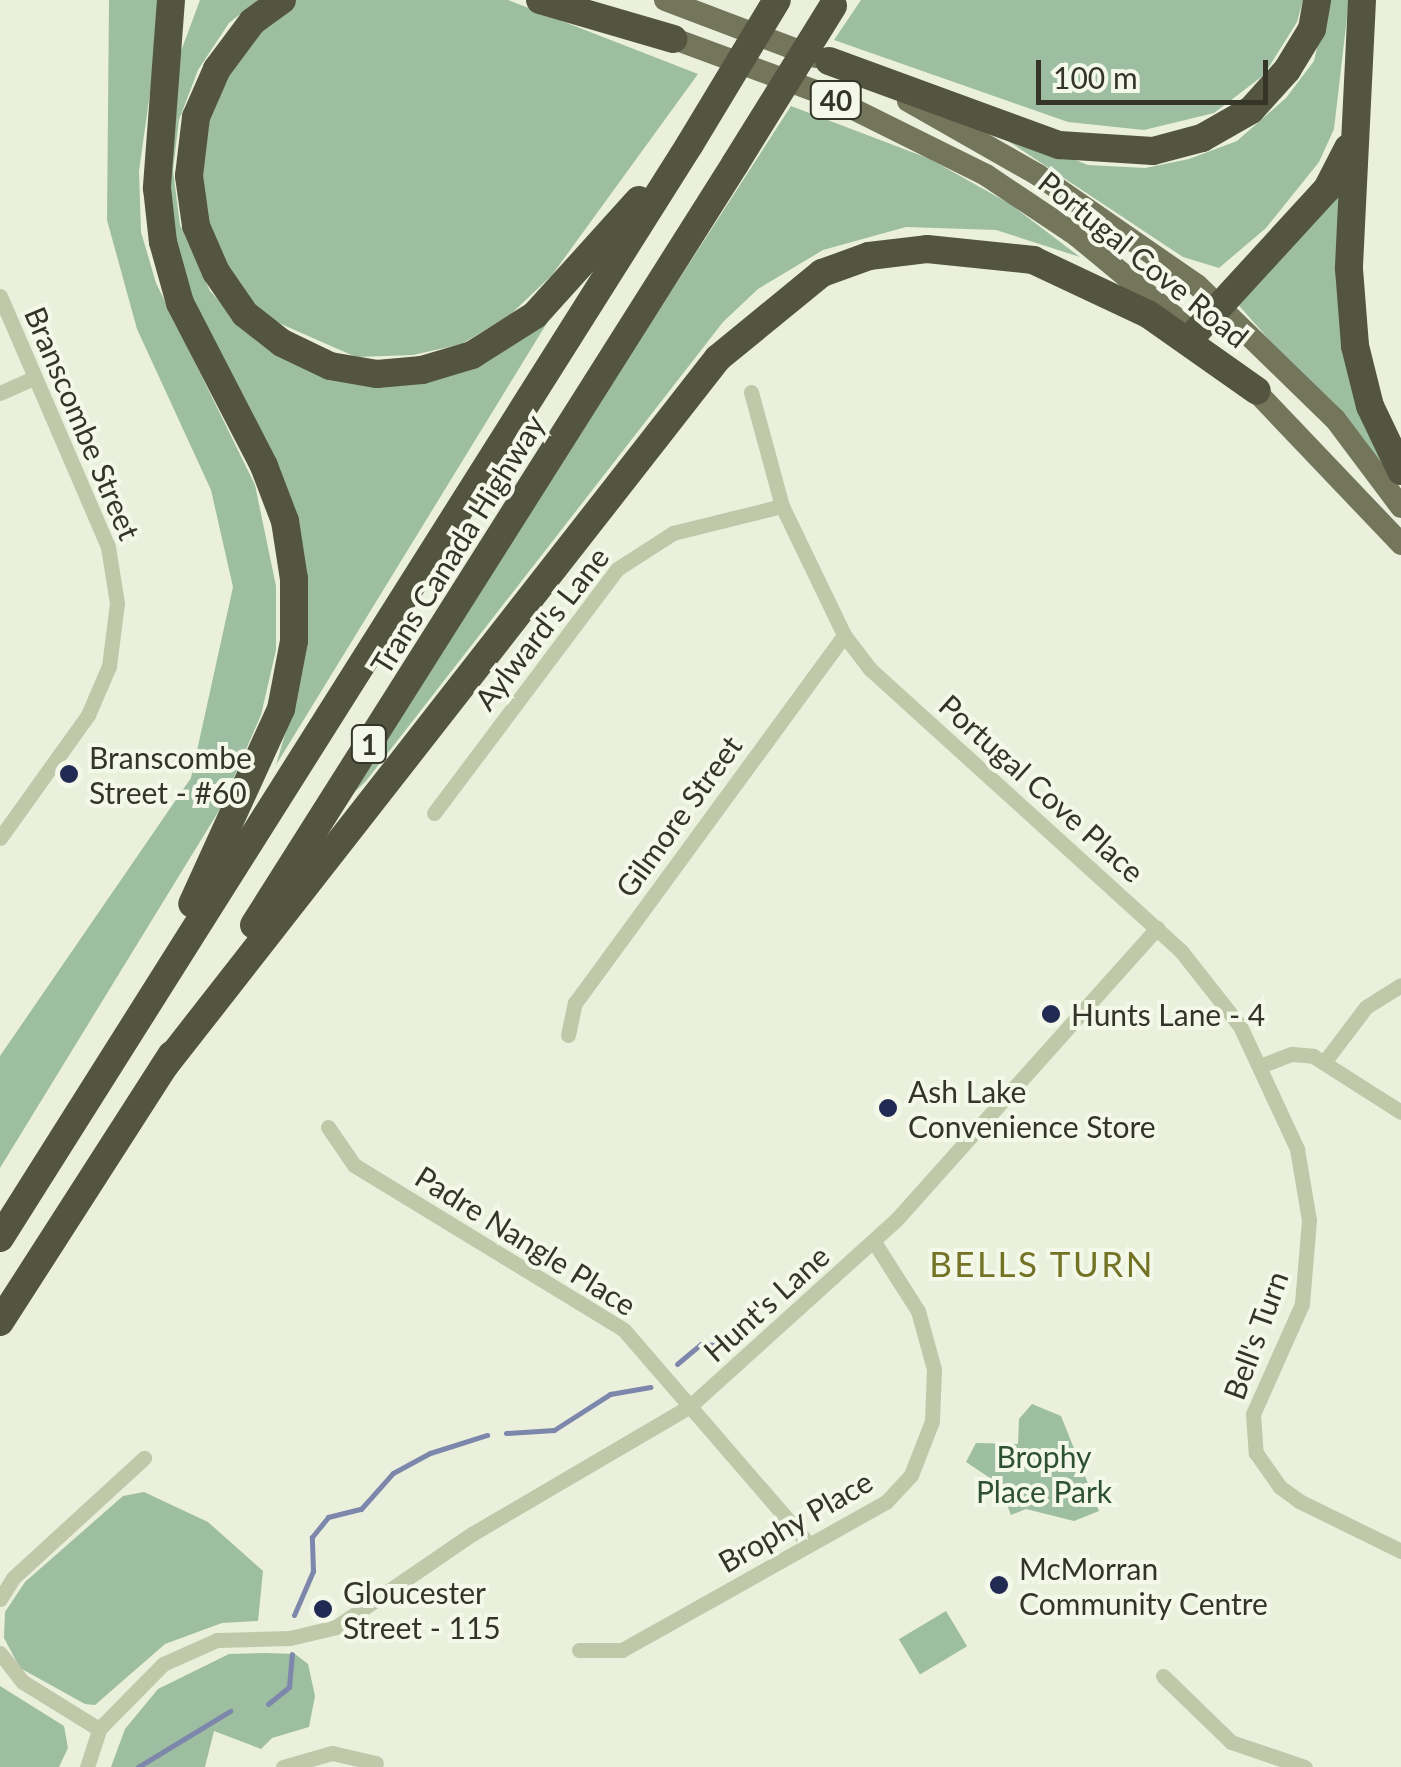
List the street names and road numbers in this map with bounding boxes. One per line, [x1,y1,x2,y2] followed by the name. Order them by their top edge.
[808,77,864,123] road number: 40
[1032,163,1256,355] street label: Portugal Cove Road
[18,301,148,545] street label: Branscombe Street
[363,408,551,680] street label: Trans Canada Highway
[466,540,616,716] street label: Aylward's Lane
[932,687,1152,889] street label: Portugal Cove Place
[349,721,389,767] road number: 1
[607,728,749,904] street label: Gilmore Street
[409,1158,643,1322] street label: Padre Nangle Place
[696,1237,836,1369] street label: Hunt's Lane
[1215,1266,1295,1404] street label: Bell's Turn
[711,1462,879,1580] street label: Brophy Place

